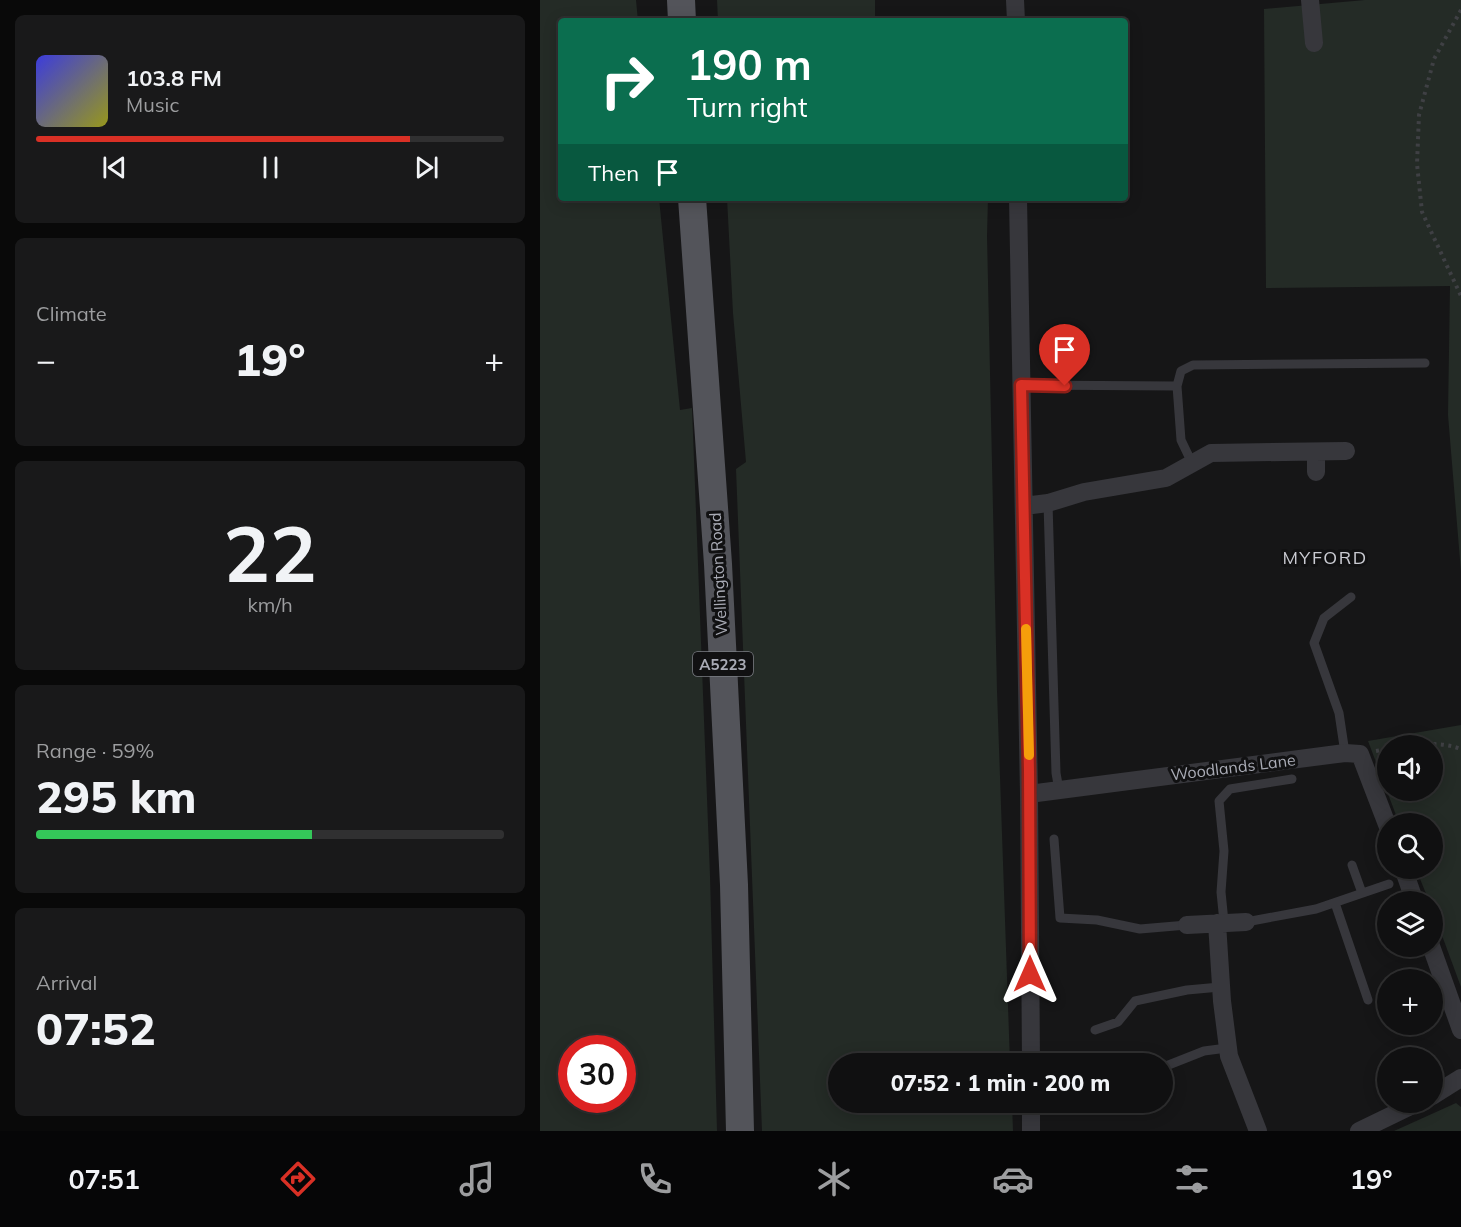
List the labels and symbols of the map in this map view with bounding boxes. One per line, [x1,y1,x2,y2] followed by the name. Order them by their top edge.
[1039,324,1090,386] pin
[705,512,731,636] street label: Wellington Road
[1282,546,1368,569] district label: MYFORD
[693,652,753,676] road number: A5223
[1169,749,1297,785] street label: Woodlands Lane
[998,942,1062,1006] position arrow
[558,1035,636,1113] speed limit sign: 30

